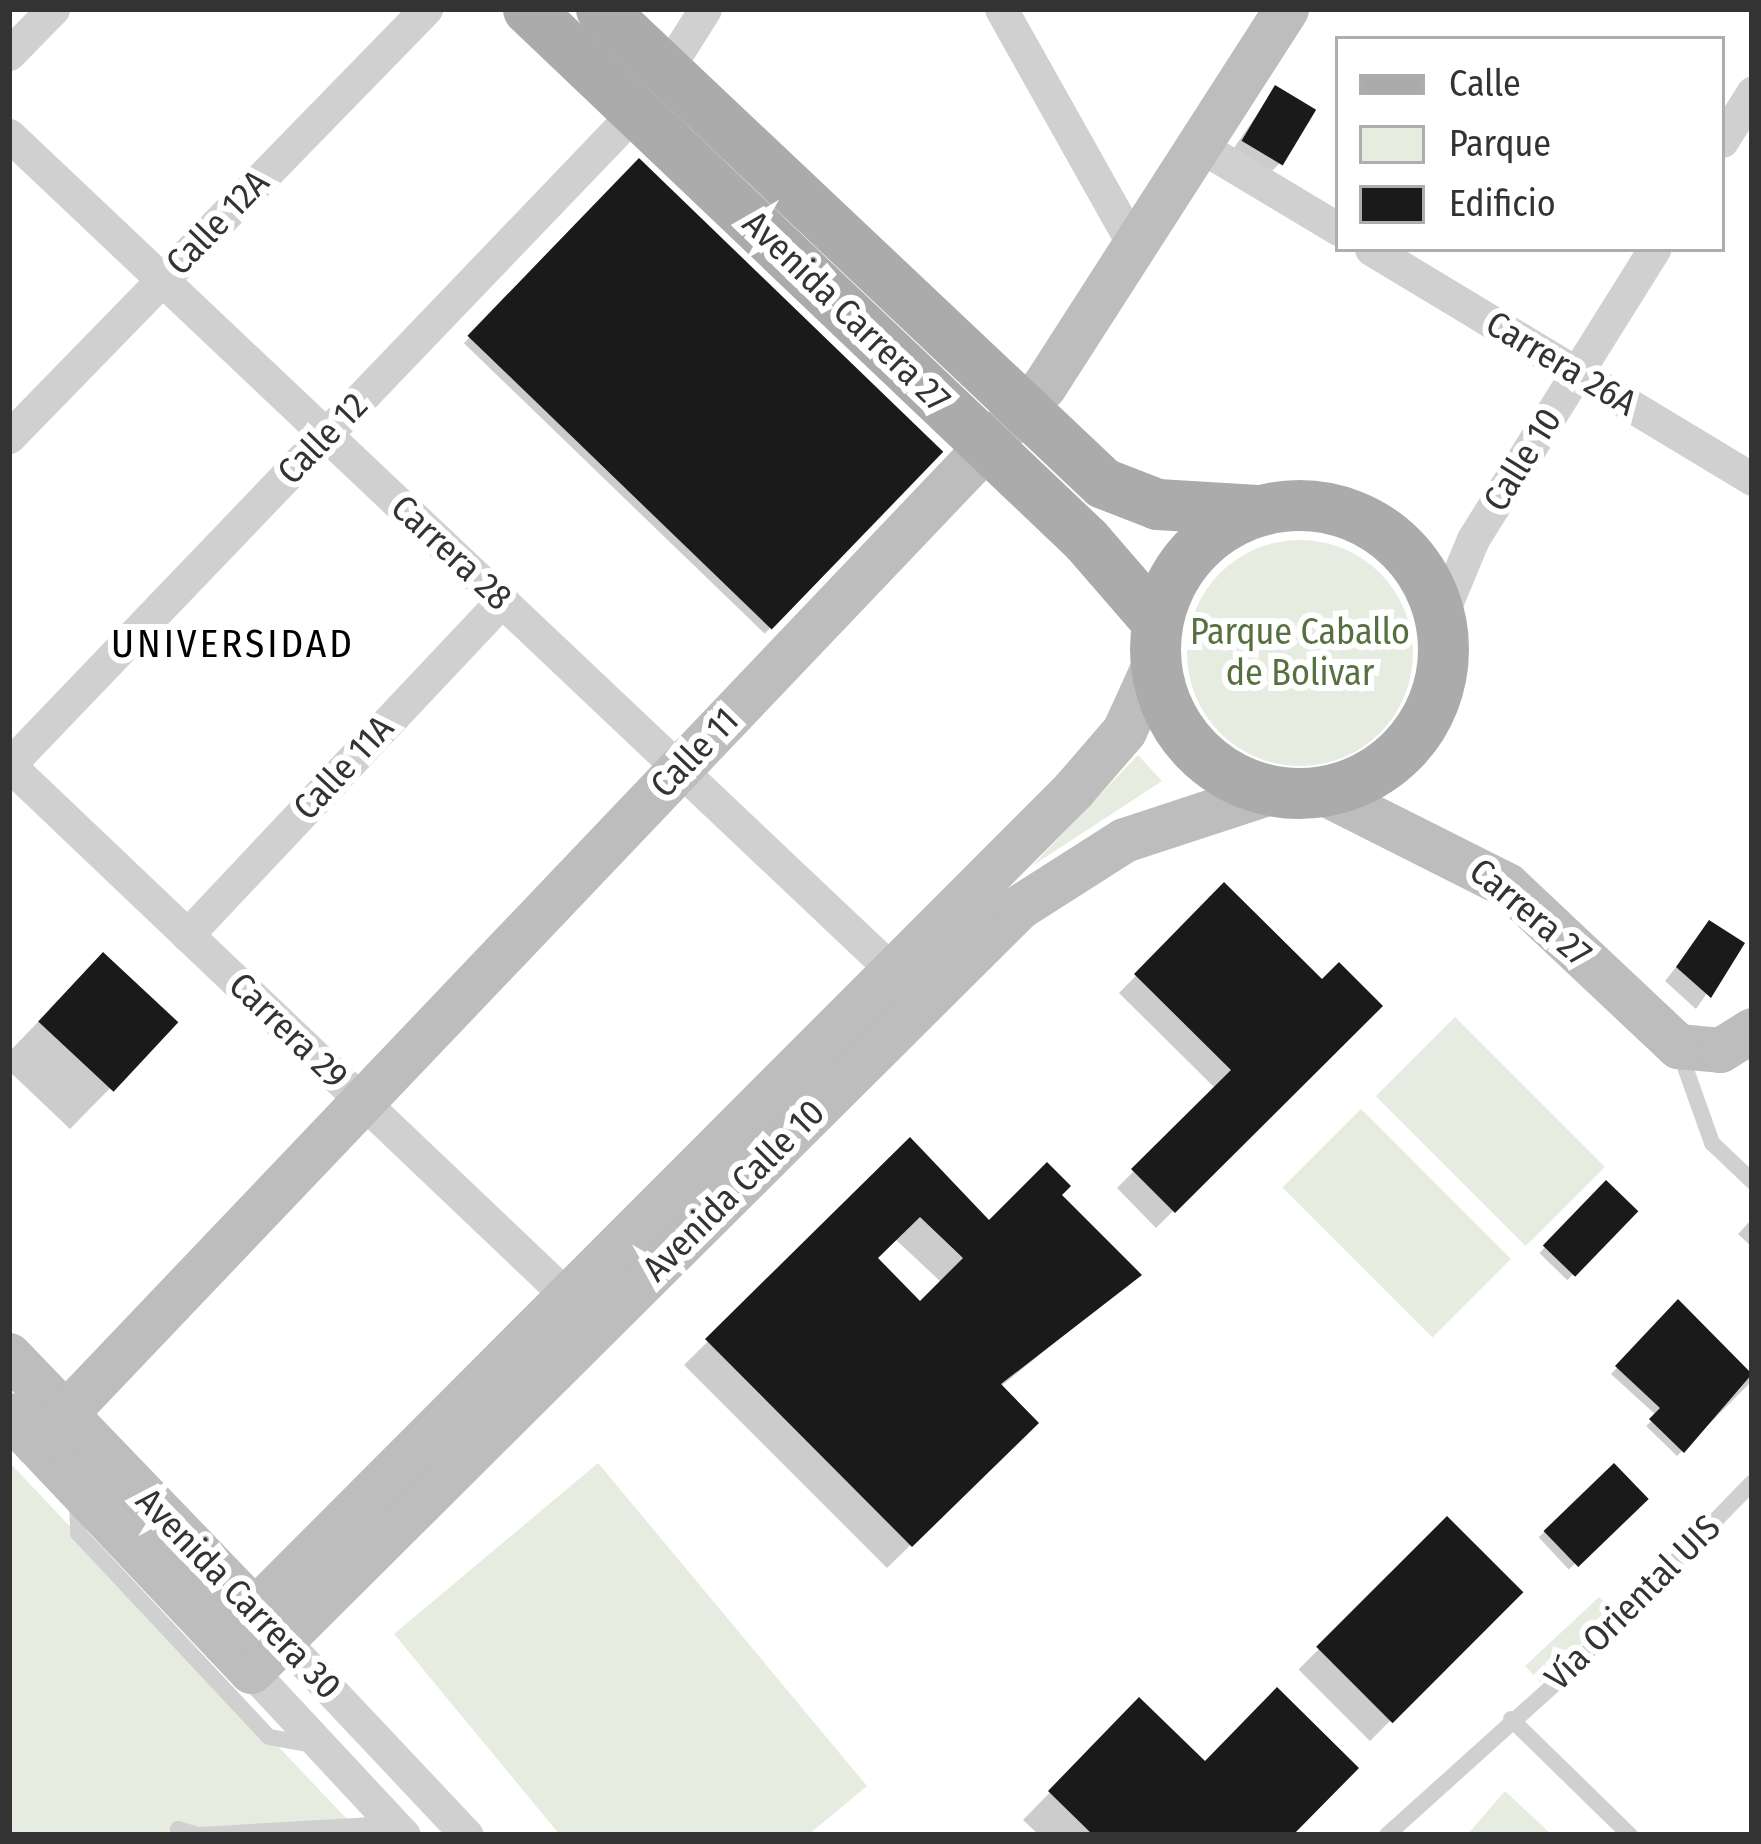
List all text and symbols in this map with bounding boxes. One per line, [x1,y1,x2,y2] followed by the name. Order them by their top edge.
[1335,36,1725,252] legend
[1449,62,1521,106] text: Calle
[1449,122,1551,166] text: Parque
[158,162,278,284] street label: Calle 12A
[1449,182,1556,226] text: Edificio
[733,202,959,422] street label: Avenida Carrera 27
[1478,302,1644,426] street label: Carrera 26A
[269,384,377,494] street label: Calle 12
[1475,401,1571,519] street label: Calle 10
[382,486,520,620] street label: Carrera 28
[1190,610,1410,695] park label: Parque Caballo de Bolivar
[111,621,355,667] district label: UNIVERSIDAD
[642,699,748,807] street label: Calle 11
[285,707,403,829] street label: Calle 11A
[1460,850,1600,976] street label: Carrera 27
[220,964,356,1098] street label: Carrera 29
[634,1091,834,1291] street label: Avenida Calle 10
[127,1480,349,1708] street label: Avenida Carrera 30
[1536,1506,1730,1700] street label: Vía Oriental UIS

